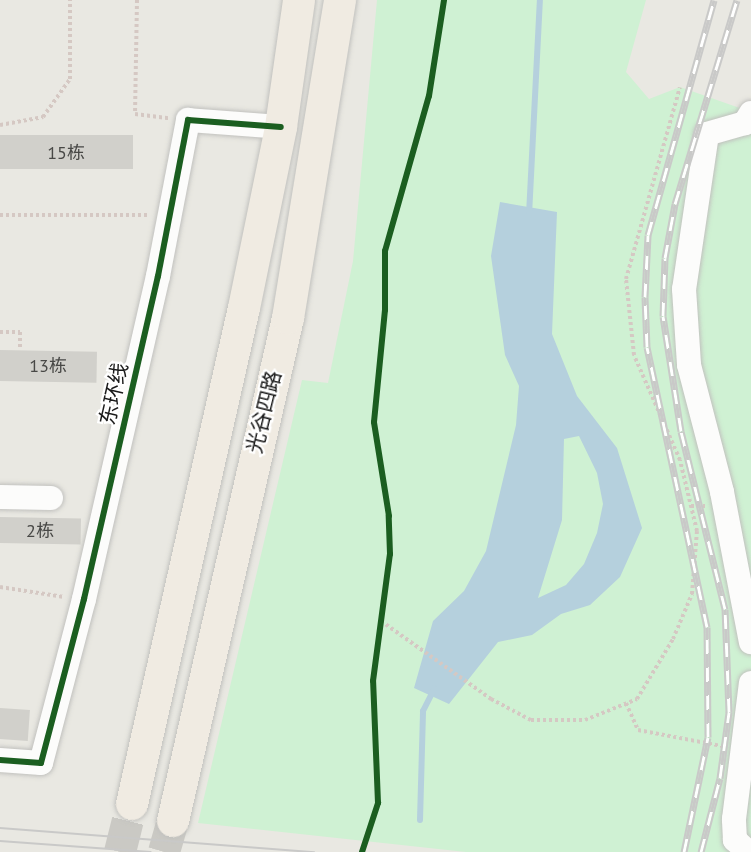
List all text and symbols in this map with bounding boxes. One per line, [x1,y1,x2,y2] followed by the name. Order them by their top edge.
[47,142,85,164] house number: 15栋
[29,355,67,377] house number: 13栋
[95,360,133,428] street label: 东环线
[242,368,286,456] street label: 光谷四路
[26,520,54,542] house number: 2栋

